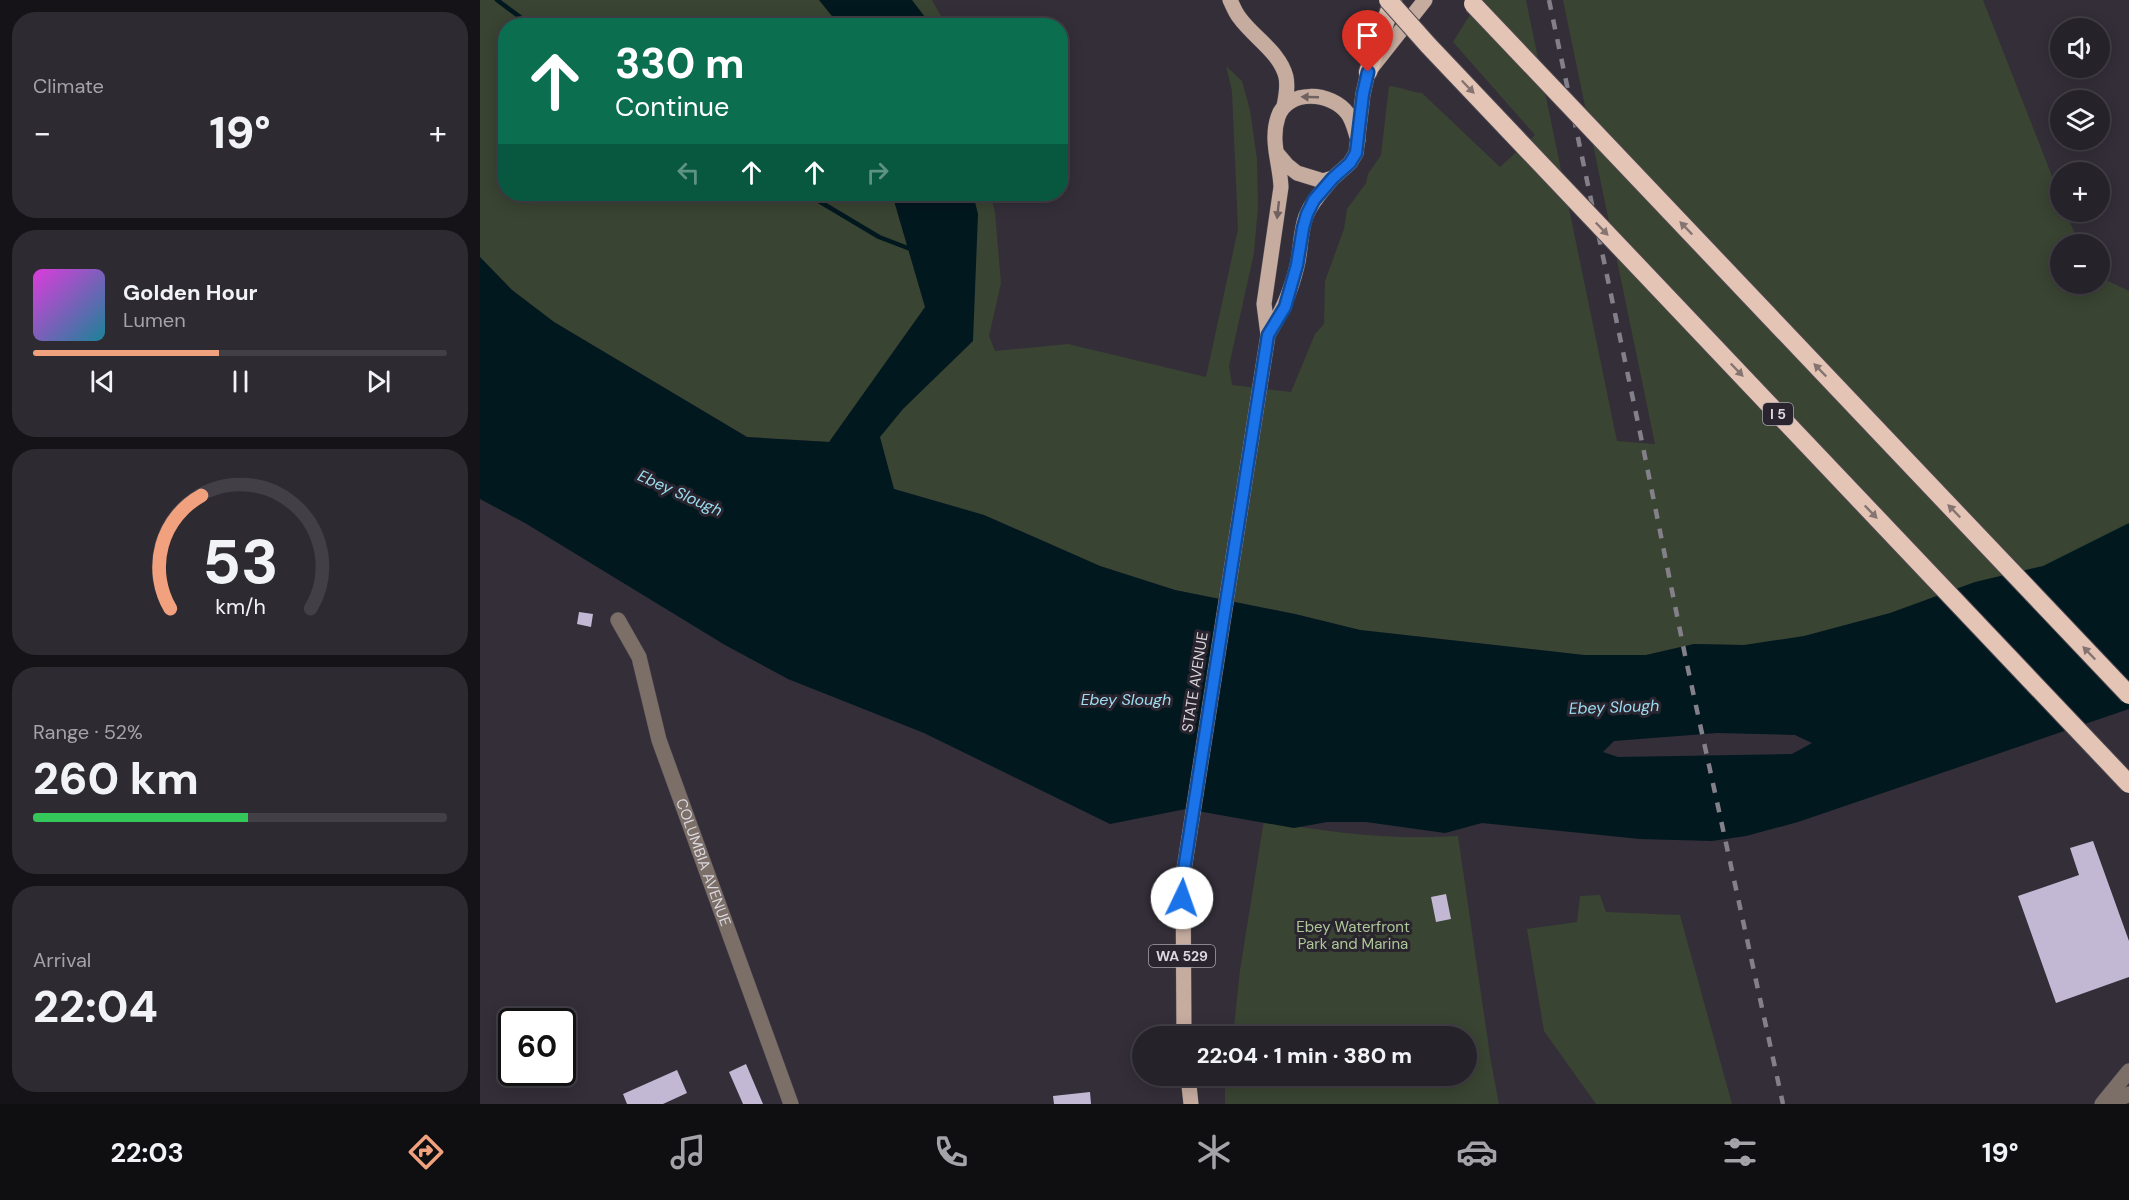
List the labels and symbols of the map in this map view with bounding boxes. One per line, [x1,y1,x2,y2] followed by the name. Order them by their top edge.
[1342,10,1393,72] pin
[1461,80,1475,95] one-way arrow
[1301,93,1320,102] one-way arrow
[1273,201,1283,220] one-way arrow
[1679,221,1693,236] one-way arrow
[1595,222,1609,236] one-way arrow
[1813,362,1827,377] one-way arrow
[1729,363,1743,377] one-way arrow
[1763,403,1793,425] road number: I 5
[634,465,726,521] water label: Ebey Slough
[1864,504,1878,519] one-way arrow
[1948,505,1962,519] one-way arrow
[1177,631,1213,733] street label: STATE AVENUE
[2082,646,2096,660] one-way arrow
[1081,689,1171,710] water label: Ebey Slough
[1568,695,1660,719] water label: Ebey Slough
[671,796,736,929] street label: COLUMBIA AVENUE
[1150,866,1214,930] position arrow
[1296,917,1410,954] park label: Ebey Waterfront Park and Marina
[1149,945,1215,967] road number: WA 529
[498,1008,576,1086] speed limit sign: 60

